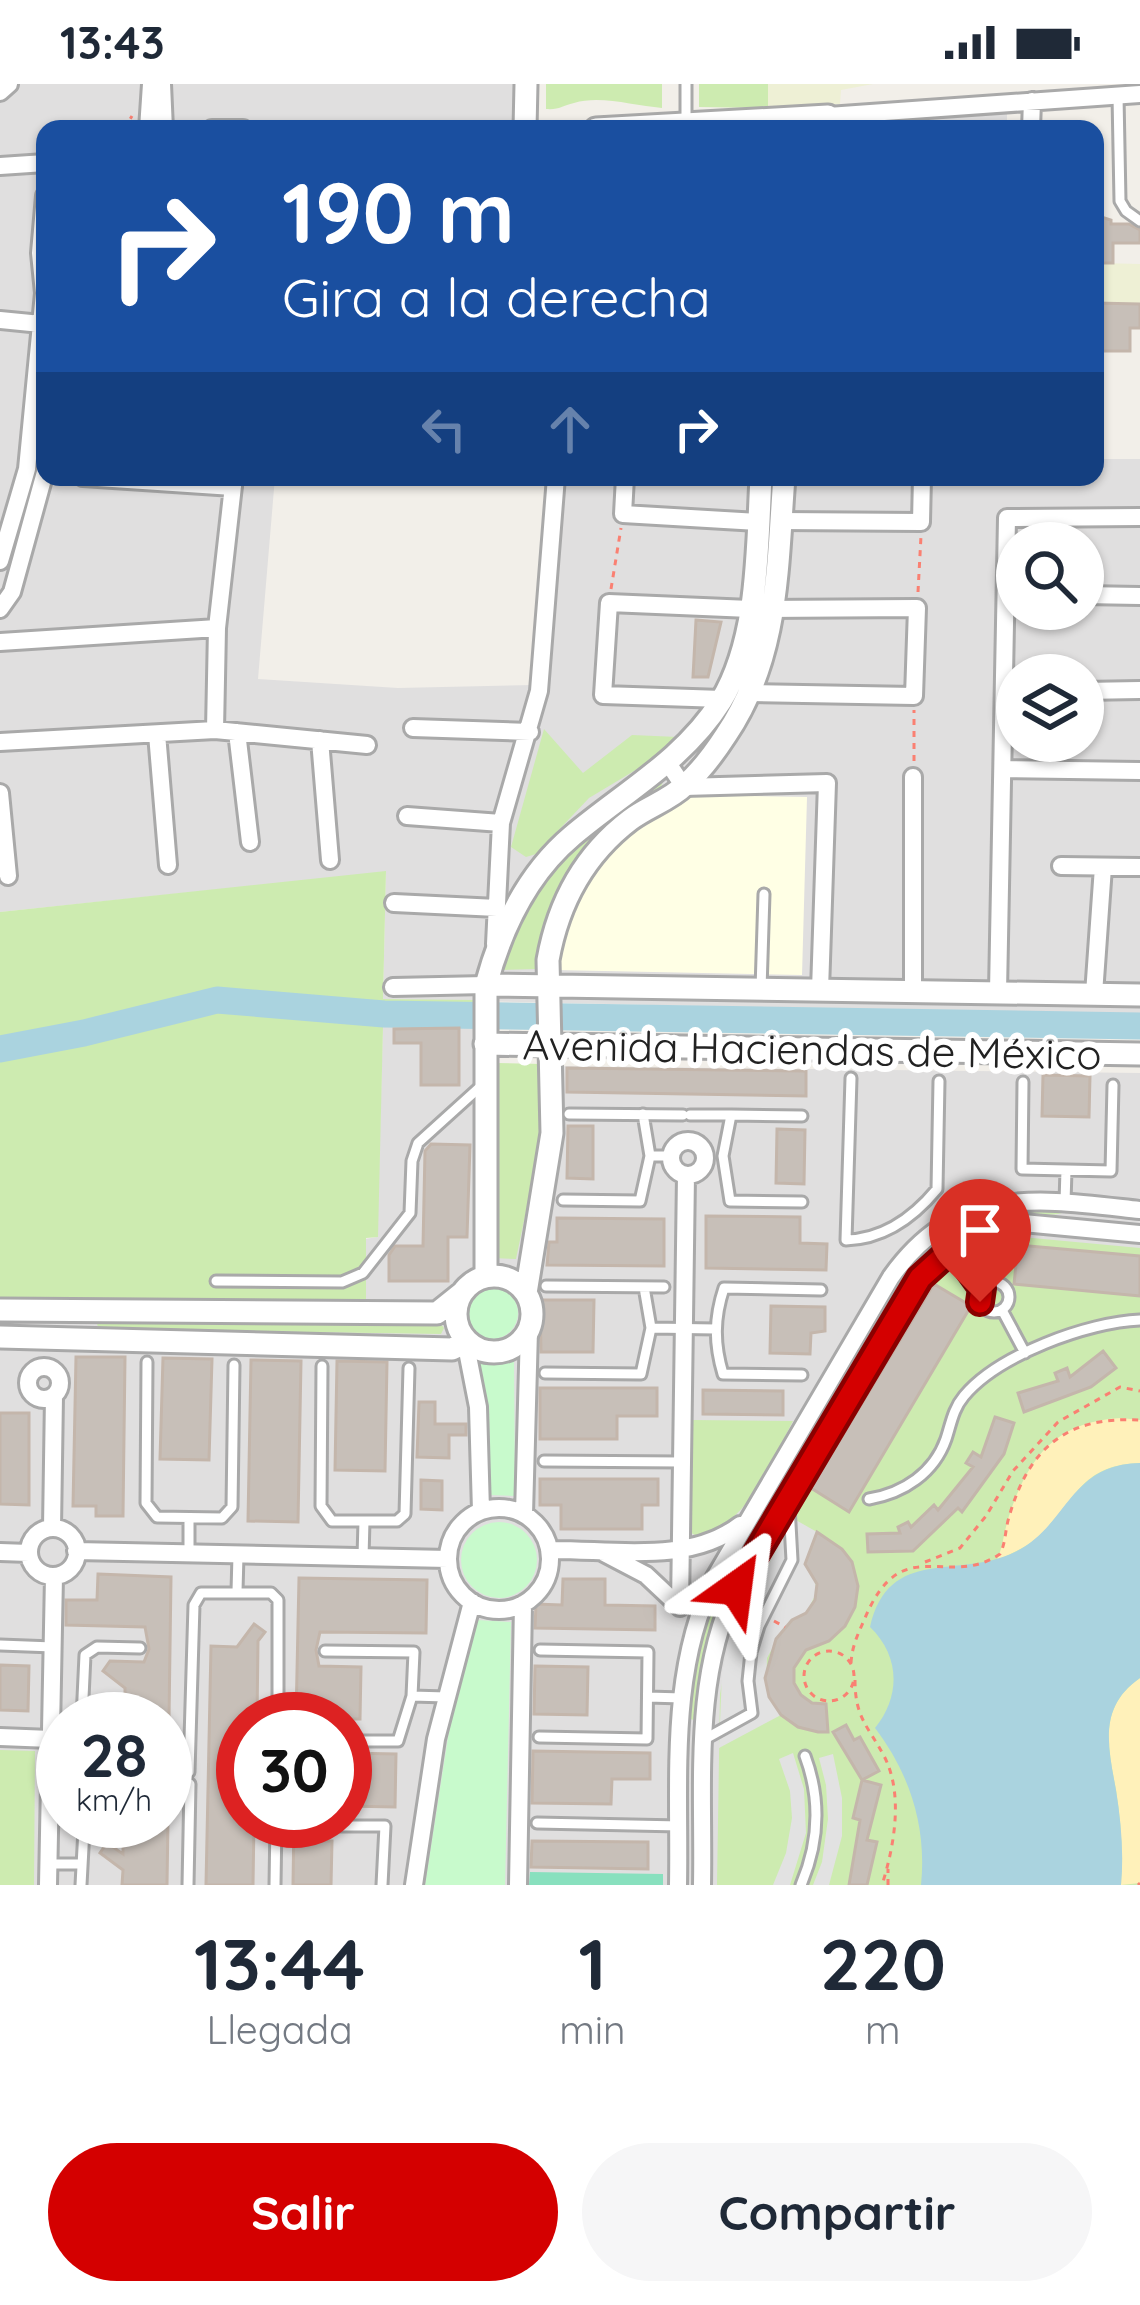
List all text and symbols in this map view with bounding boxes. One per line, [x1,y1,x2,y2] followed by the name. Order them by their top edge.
[60,14,165,70] text: 13:43
[282,159,515,264] text: 190 m
[84,168,240,324] icon: right
[282,263,711,331] text: Gira a la derecha
[411,396,477,462] icon: left
[537,396,603,462] icon: ahead
[663,396,729,462] icon: right
[996,522,1104,762] map controls
[996,522,1104,630] button: search
[996,654,1104,762] button: layers
[522,1017,1102,1081] street label: Avenida Haciendas de México
[929,1179,1031,1302] pin
[947,1197,1013,1263] icon: arrive
[673,1525,799,1651] position arrow
[216,1692,372,1848] speed limit sign: 30
[80,1717,148,1792] text: 28
[76,1781,152,1819] text: km/h
[194,1918,365,2008] text: 13:44
[578,1918,606,2008] text: 1
[820,1918,946,2008] text: 220
[206,2005,353,2054] text: Llegada
[559,2005,626,2054] text: min
[865,2005,901,2054] text: m
[48,2143,558,2281] button: Salir
[582,2143,1092,2281] button: Compartir

